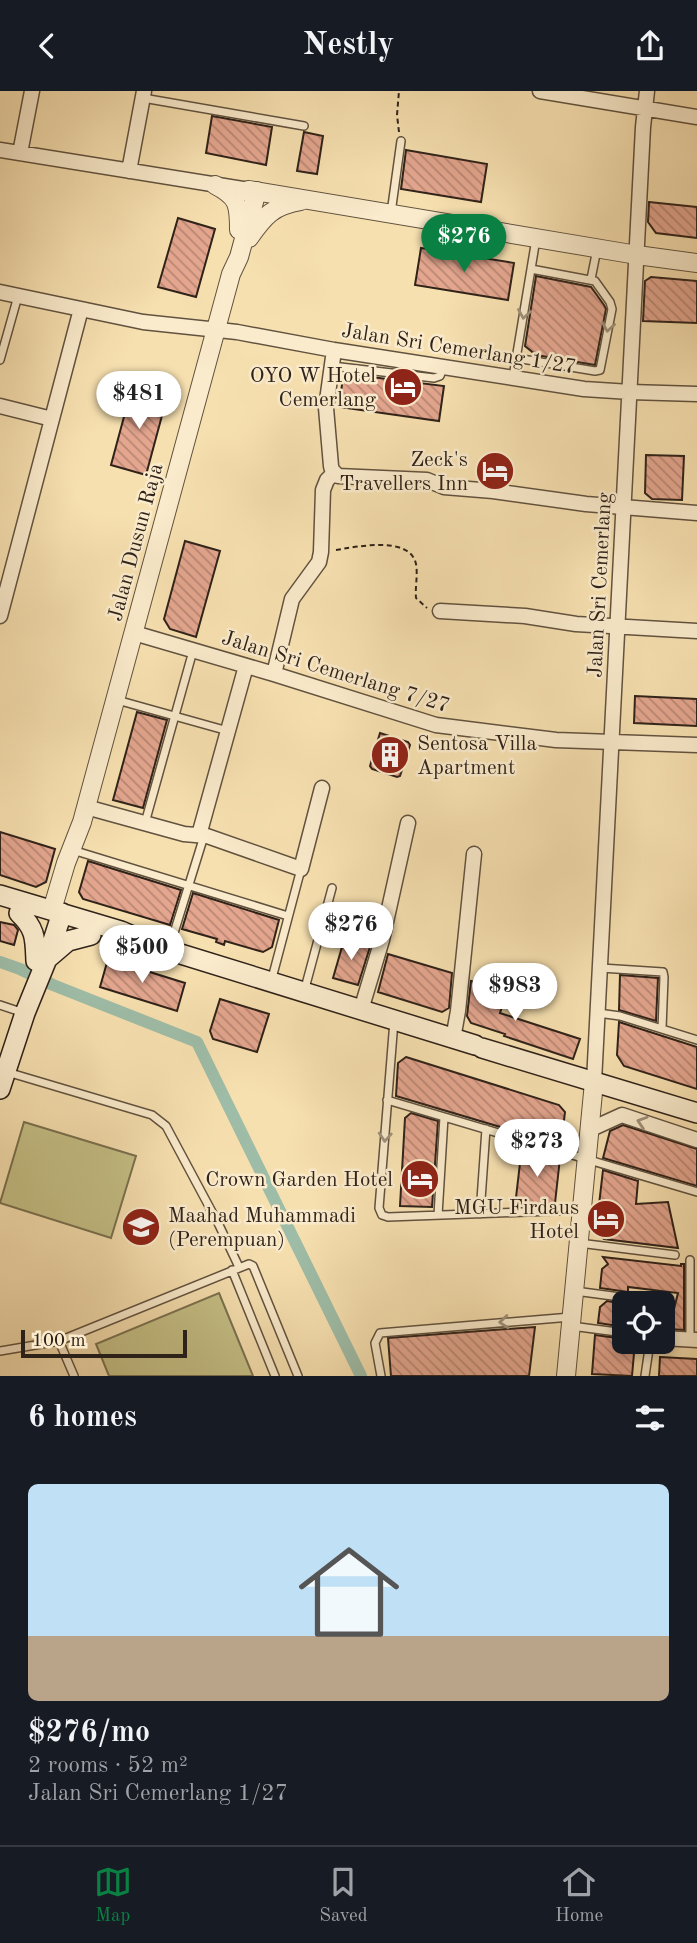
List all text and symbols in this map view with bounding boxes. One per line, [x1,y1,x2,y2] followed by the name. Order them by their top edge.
[28,27,66,65] icon: back
[631,27,669,65] icon: share
[303,30,394,62] text: Nestly
[423,215,505,274] pin: $276
[437,225,491,248] text: $276
[517,308,532,320] one-way arrow
[340,321,578,378] street label: Jalan Sri Cemerlang 1/27
[601,322,616,333] one-way arrow
[250,366,377,411] place label: OYO W Hotel Cemerlang
[382,366,424,408] hotel icon: OYO W Hotel Cemerlang
[98,371,180,431] pin: $481
[112,382,166,405] text: $481
[339,450,468,495] place label: Zeck's Travellers Inn
[474,450,516,492] hotel icon: Zeck's Travellers Inn
[105,461,168,624] street label: Jalan Dusun Raja
[585,491,616,678] street label: Jalan Sri Cemerlang
[219,628,452,717] street label: Jalan Sri Cemerlang 7/27
[369,734,411,776] building icon: Sentosa Villa Apartment
[417,734,537,779] place label: Sentosa Villa Apartment
[310,903,392,962] pin: $276
[324,913,378,936] text: $276
[101,925,183,985] pin: $500
[115,936,169,959] text: $500
[474,963,556,1023] pin: $983
[488,974,542,997] text: $983
[637,1116,649,1130] one-way arrow
[496,1119,578,1179] pin: $273
[510,1130,564,1153] text: $273
[378,1132,393,1143] one-way arrow
[399,1158,441,1200] hotel icon: Crown Garden Hotel
[205,1170,393,1191] place label: Crown Garden Hotel
[454,1198,579,1243] place label: MGU Firdaus Hotel
[585,1198,627,1240] hotel icon: MGU Firdaus Hotel
[120,1206,162,1248] school or university icon: Maahad Muhammadi (Perempuan)
[168,1206,356,1251] place label: Maahad Muhammadi (Perempuan)
[612,1291,675,1354] map controls
[612,1291,675,1354] button: locate
[498,1314,509,1329] one-way arrow
[21,1327,187,1359] scale bar
[32,1332,85,1351] text: 100 m
[631,1399,669,1437] icon: filters
[28,1403,137,1433] text: 6 homes
[286,1529,412,1655] icon: home
[28,1718,150,1748] text: $276/mo
[28,1754,188,1777] text: 2 rooms · 52 m²
[28,1782,288,1805] text: Jalan Sri Cemerlang 1/27
[94,1863,132,1928] tab: Map
[319,1863,368,1928] tab: Saved
[555,1863,603,1928] tab: Home

